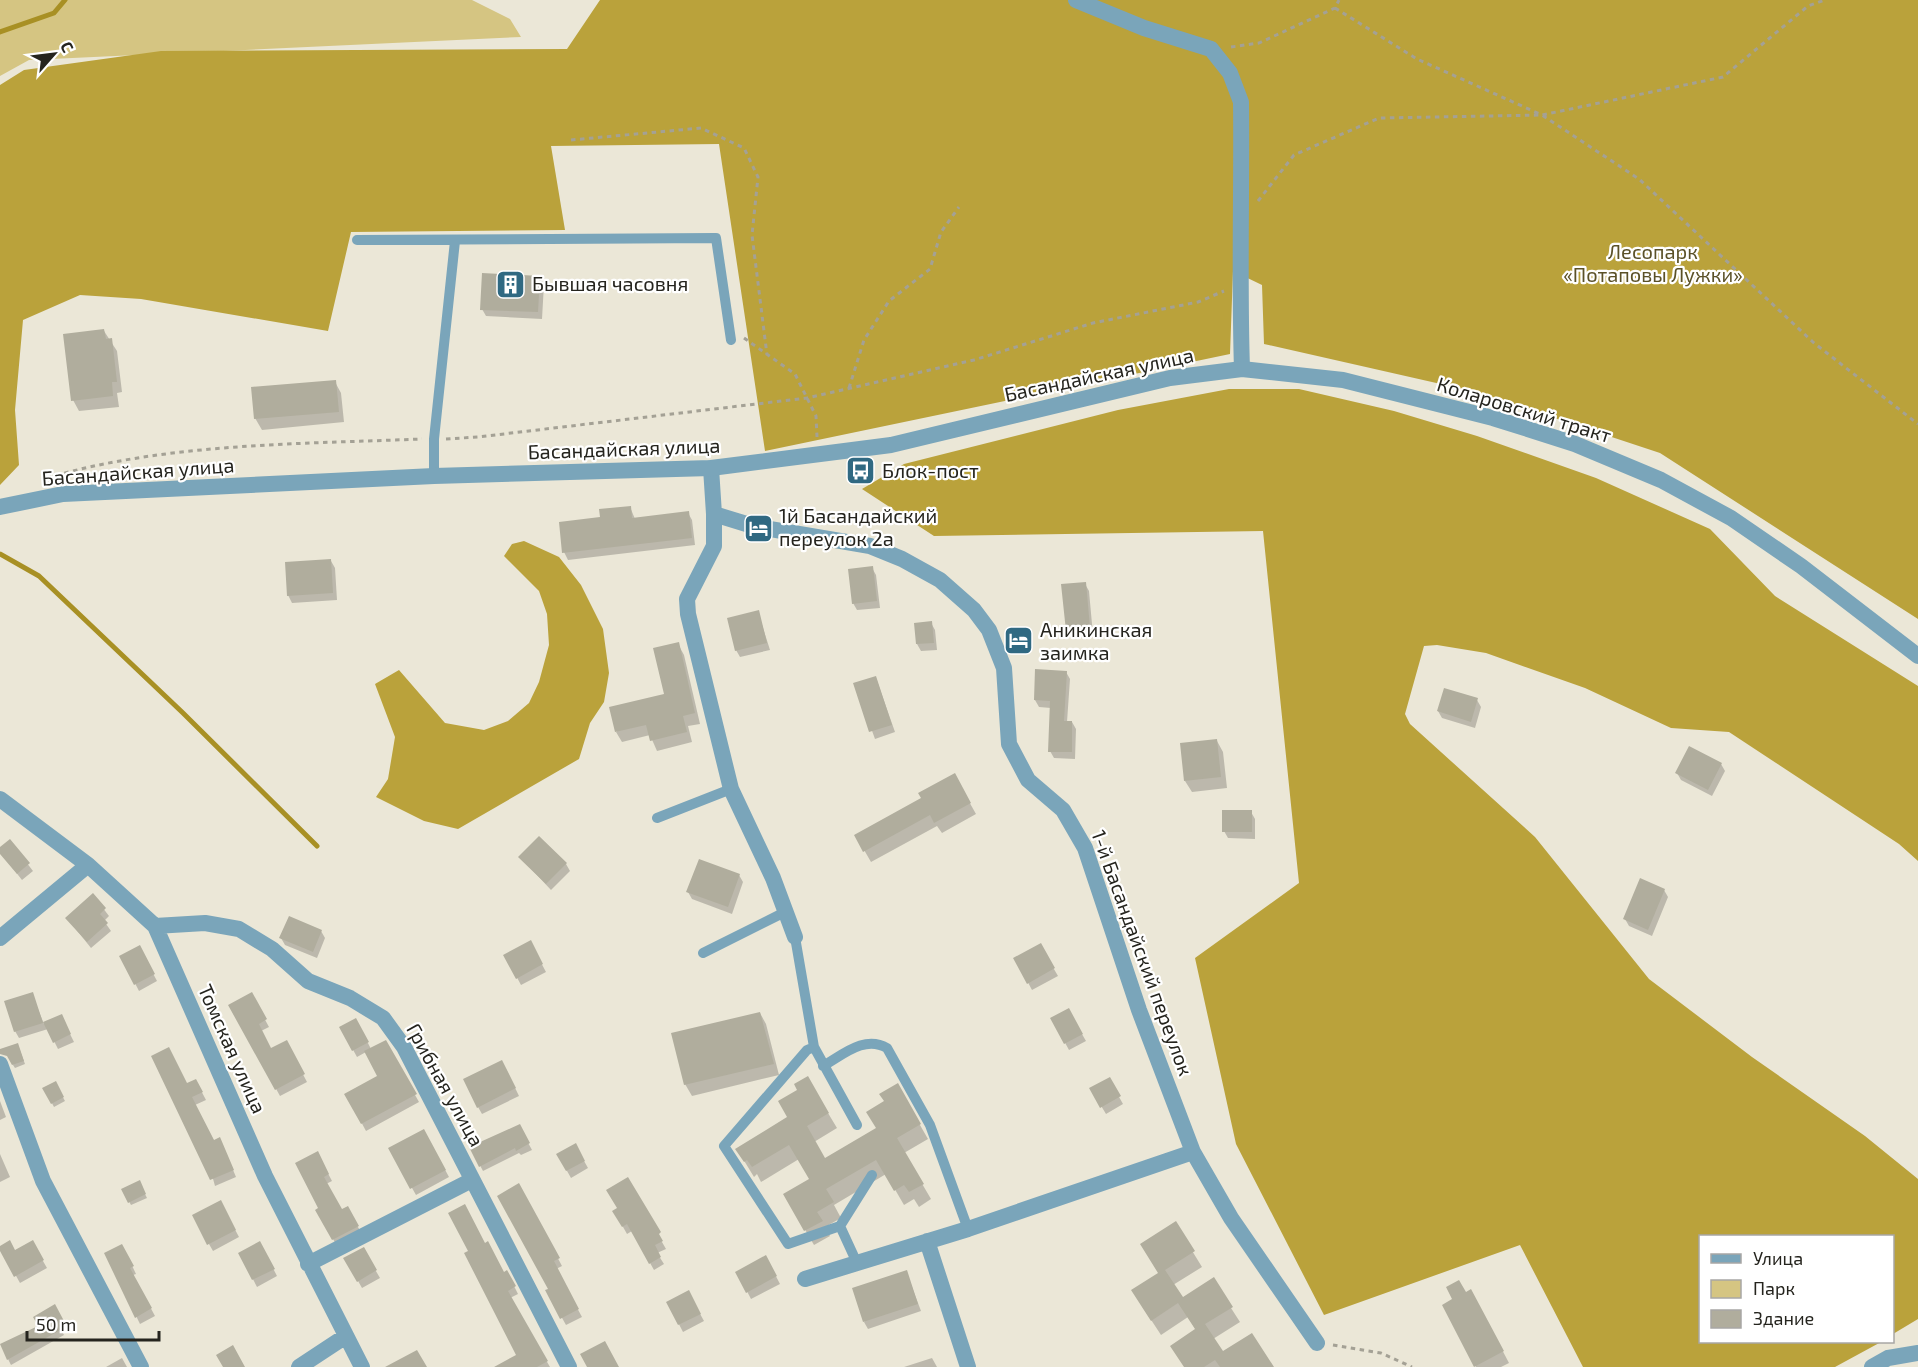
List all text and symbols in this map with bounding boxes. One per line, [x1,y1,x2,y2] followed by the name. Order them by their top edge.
[24,24,84,84] north arrow
[57,38,78,55] text: С
[1563,239,1743,287] park label: Лесопарк «Потаповы Лужки»
[495,268,527,300] building icon: Бывшая часовня
[532,271,688,295] place label: Бывшая часовня
[1002,342,1196,407] street label: Басандайская улица
[1434,371,1615,447] street label: Коларовский тракт
[527,433,721,464] street label: Басандайская улица
[41,452,235,491] street label: Басандайская улица
[845,455,877,487] bus stop icon: Блок-пост
[882,458,979,482] place label: Блок-пост
[779,503,937,551] place label: 1й Басандайский переулок 2а
[742,512,774,544] hotel icon: 1й Басандайский переулок 2а
[1040,617,1152,664] place label: Аникинская заимка
[1003,625,1035,657] hotel icon: Аникинская заимка
[1086,827,1199,1079] street label: 1-й Басандайский переулок
[193,980,272,1117] street label: Томская улица
[401,1019,490,1151] street label: Грибная улица
[1699,1235,1894,1343] legend
[1753,1247,1803,1269] text: Улица
[1753,1277,1795,1299] text: Парк
[27,1304,159,1342] scale bar
[1753,1307,1814,1329] text: Здание
[36,1313,76,1335] text: 50 m

